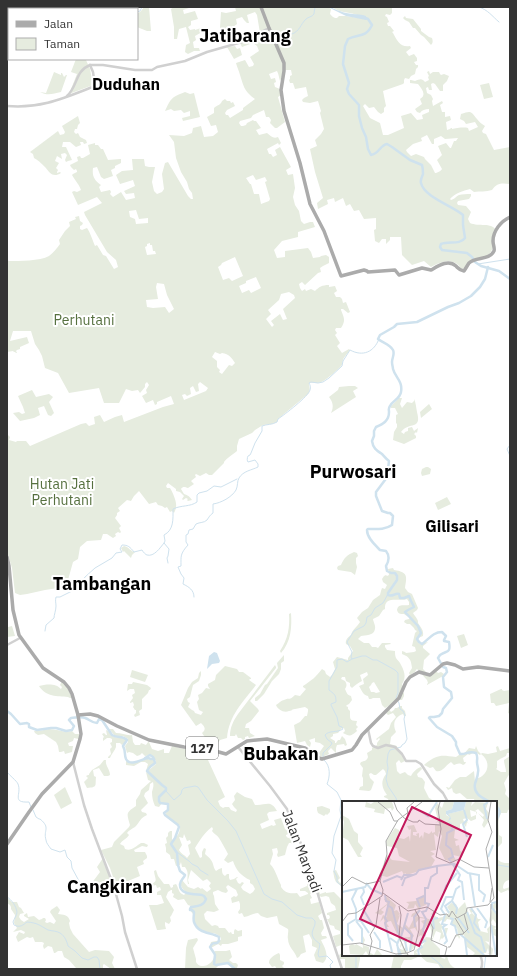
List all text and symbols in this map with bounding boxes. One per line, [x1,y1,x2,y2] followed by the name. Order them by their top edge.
[8,8,138,60] legend
[44,16,73,31] text: Jalan
[199,24,291,47] district label: Jatibarang
[44,36,80,51] text: Taman
[92,74,160,94] district label: Duduhan
[54,311,114,329] park label: Perhutani
[310,460,396,483] district label: Purwosari
[30,475,94,509] park label: Hutan Jati Perhutani
[425,516,479,536] district label: Gilisari
[53,572,151,595] district label: Tambangan
[186,737,218,759] road number: 127
[243,742,319,765] district label: Bubakan
[342,801,497,956] inset map
[278,807,326,895] street label: Jalan Maryadi
[67,875,153,898] district label: Cangkiran

